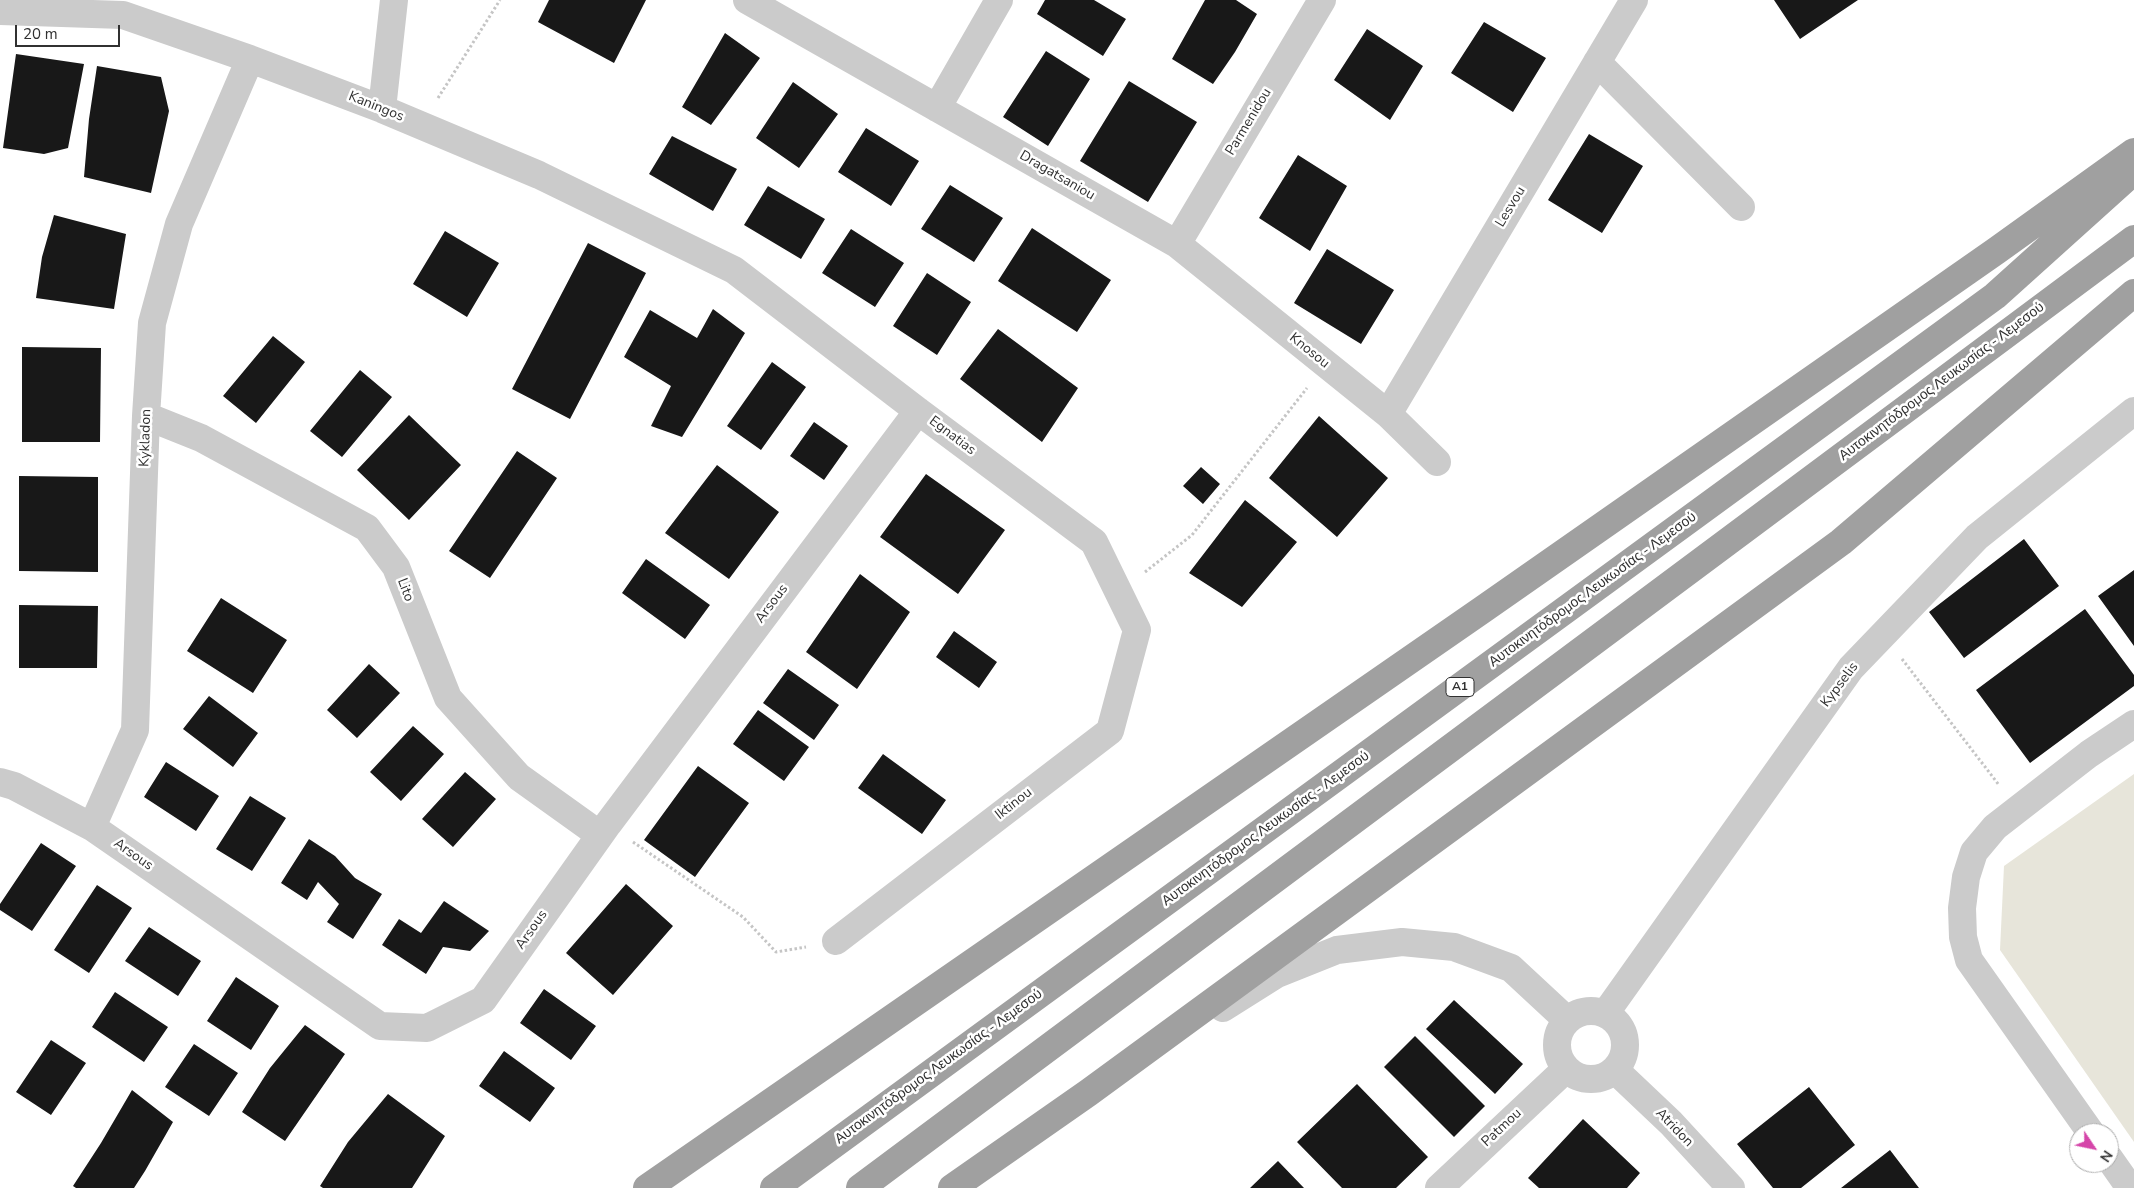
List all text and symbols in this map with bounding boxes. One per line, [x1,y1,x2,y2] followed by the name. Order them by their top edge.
[18,15,122,47] scale bar
[23,24,58,44] text: 20 m
[1222,85,1276,159] street label: Parmenidou
[346,88,406,126] street label: Kaningos
[1016,148,1098,204] street label: Dragatsaniou
[1492,184,1530,230] street label: Lesvou
[1836,299,2048,465] street label: Αυτοκινητόδρομος Λευκωσίας - Λεμεσού
[1286,330,1332,372] street label: Knosou
[137,409,155,467] street label: Kykladon
[925,413,979,459] street label: Egnatias
[1486,509,1700,671] street label: Αυτοκινητόδρομος Λευκωσίας - Λεμεσού
[393,576,417,604] street label: Lito
[752,581,792,627] street label: Arsous
[1818,659,1862,711] street label: Kypselis
[1446,678,1474,696] road number: A1
[1159,748,1373,910] street label: Αυτοκινητόδρομος Λευκωσίας - Λεμεσού
[992,784,1036,824] street label: Iktinou
[110,835,156,875] street label: Arsous
[512,907,552,953] street label: Arsous
[832,986,1046,1148] street label: Αυτοκινητόδρομος Λευκωσίας - Λεμεσού
[1479,1105,1525,1151] street label: Patmou
[1652,1105,1696,1151] street label: Atridon
[2069,1123,2119,1173] north arrow
[2095,1146,2117,1166] text: N

